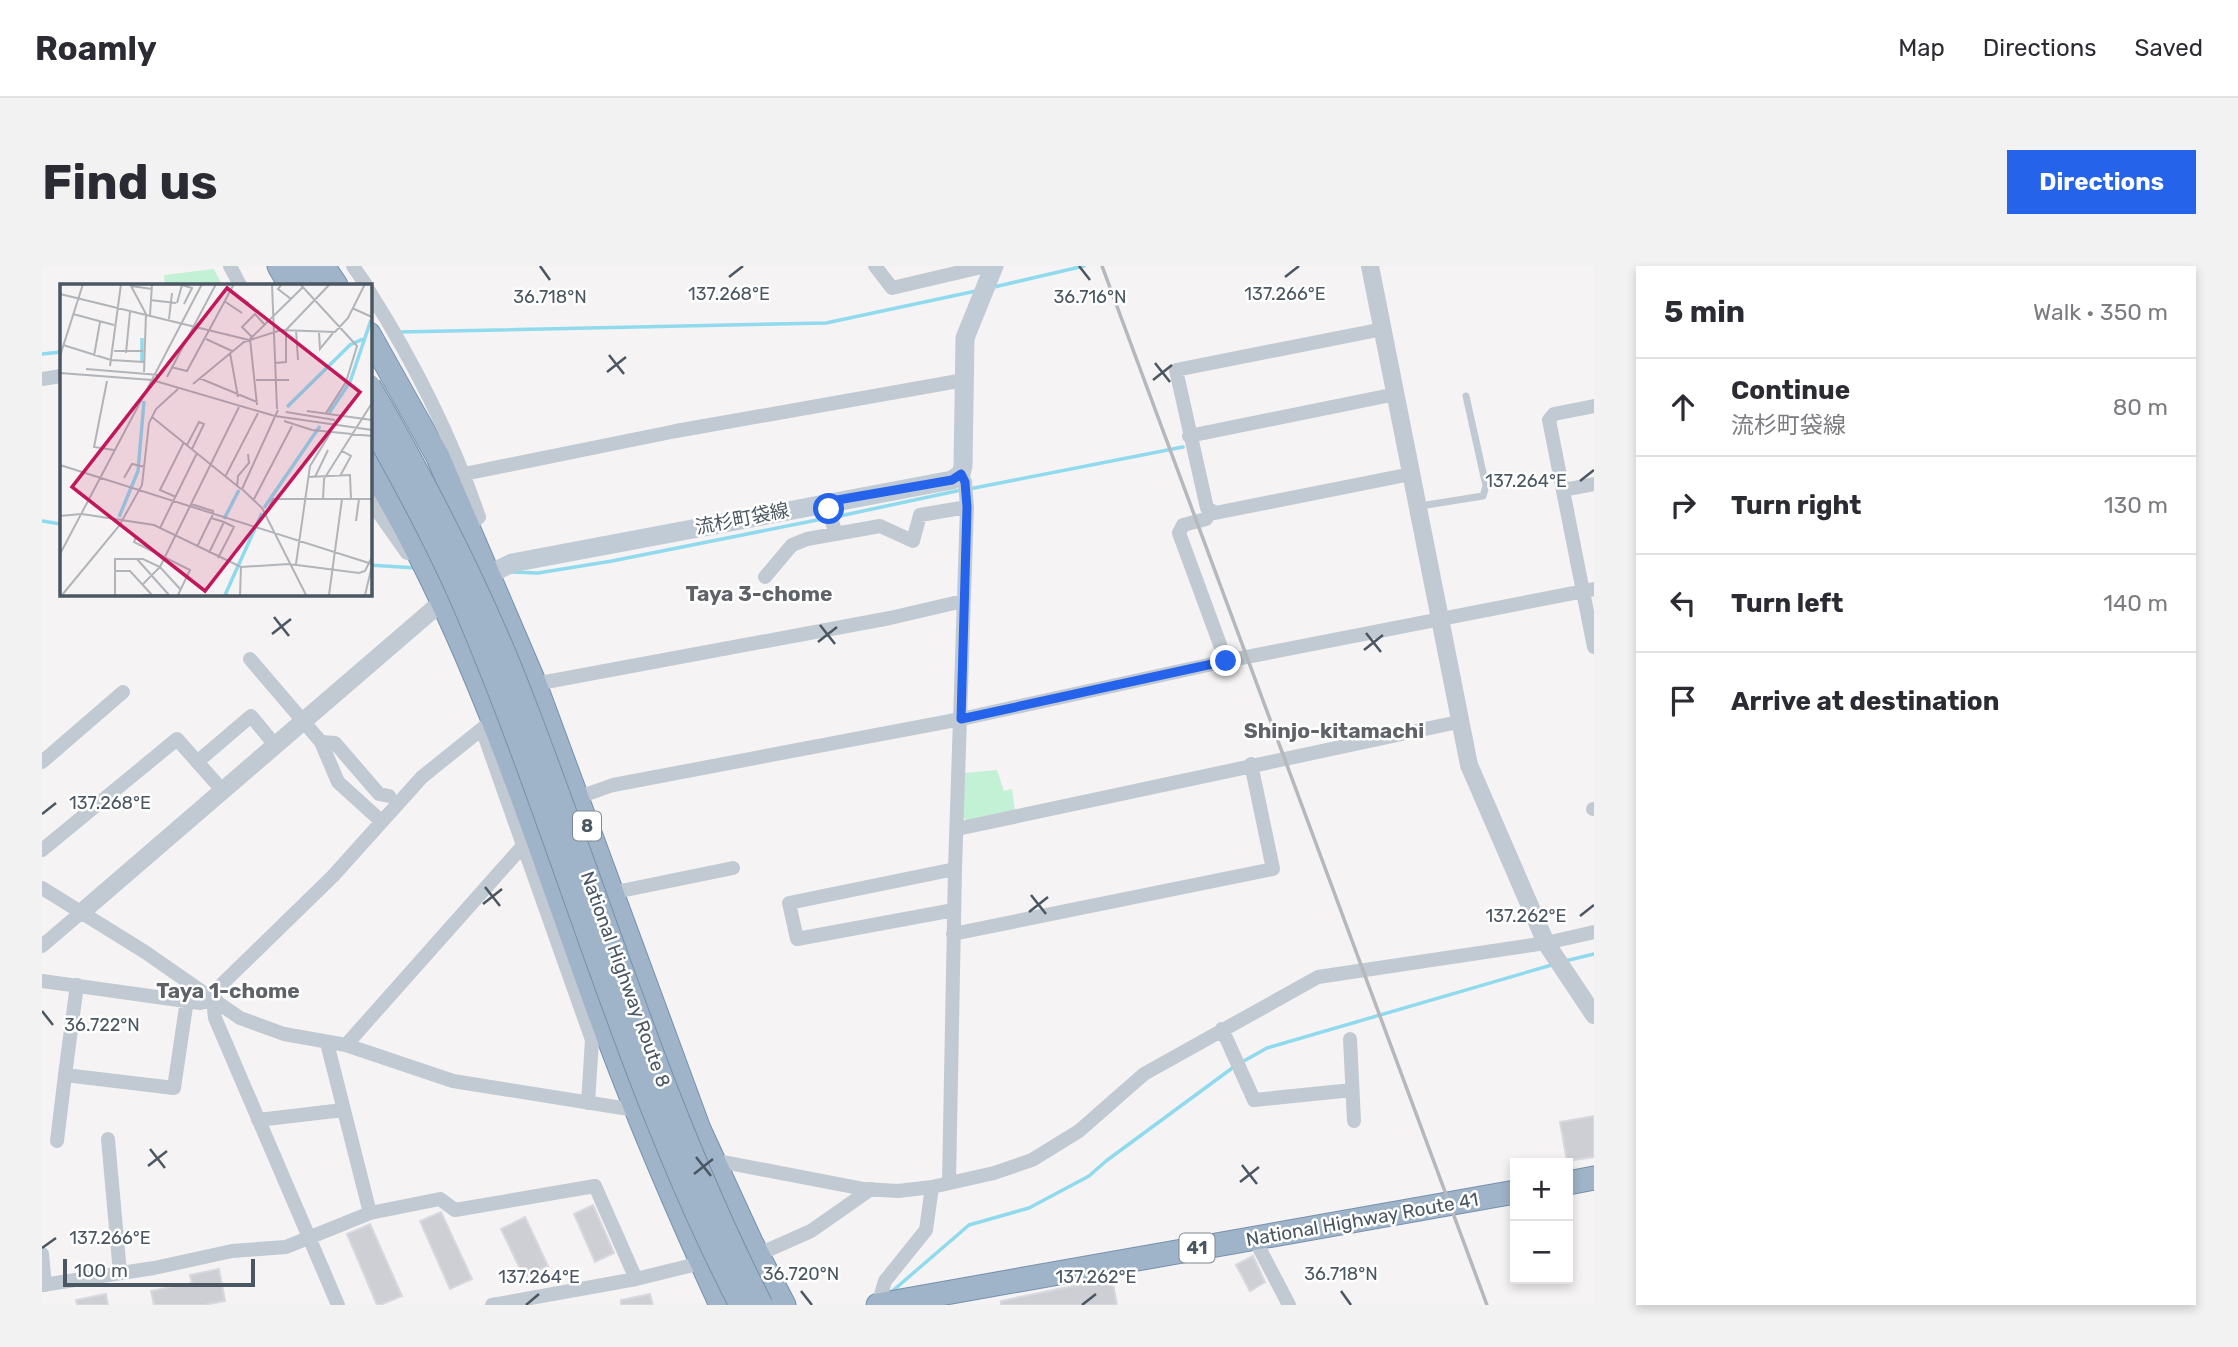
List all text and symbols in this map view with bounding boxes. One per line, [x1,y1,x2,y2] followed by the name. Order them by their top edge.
[35,29,157,68] text: Roamly
[1898,34,1945,62] text: Map
[1983,34,2096,62] text: Directions
[2134,34,2203,62] text: Saved
[2007,150,2196,214] button: Directions
[42,153,218,211] text: Find us
[688,283,770,305] text: 137.268°E
[1244,283,1326,305] text: 137.266°E
[60,284,371,595] inset map
[513,286,587,308] text: 36.718°N
[1054,286,1126,308] text: 36.716°N
[1664,294,1745,330] text: 5 min
[2033,298,2168,326] text: Walk · 350 m
[1731,375,1850,406] text: Continue
[1664,388,1702,426] icon: ahead
[2113,393,2168,421] text: 80 m
[1731,411,1846,439] text: 流杉町袋線
[1485,470,1567,492] text: 137.264°E
[1664,486,1702,524] icon: right
[1731,490,1861,521] text: Turn right
[2104,491,2168,519] text: 130 m
[813,493,844,524] route start
[693,498,791,539] street label: 流杉町袋線
[686,581,832,606] district label: Taya 3-chome
[1664,584,1702,622] icon: left
[1731,588,1843,619] text: Turn left
[2103,589,2168,617] text: 140 m
[1210,645,1241,676] route end
[1664,682,1702,720] icon: arrive
[1731,686,1999,717] text: Arrive at destination
[1244,718,1424,743] district label: Shinjo-kitamachi
[69,792,151,814] text: 137.268°E
[573,812,601,840] road number: 8
[576,868,675,1090] street label: National Highway Route 8
[1486,905,1567,927] text: 137.262°E
[156,978,300,1003] district label: Taya 1-chome
[64,1014,140,1036] text: 36.722°N
[1510,1158,1573,1284] map controls
[1510,1158,1573,1221] button: +
[1244,1188,1480,1251] street label: National Highway Route 41
[1510,1221,1573,1284] button: −
[69,1227,151,1249] text: 137.266°E
[1180,1233,1214,1262] road number: 41
[63,1256,256,1288] scale bar
[74,1259,128,1282] text: 100 m
[763,1263,839,1285] text: 36.720°N
[1304,1263,1378,1285] text: 36.718°N
[498,1266,580,1288] text: 137.264°E
[1056,1266,1137,1288] text: 137.262°E

